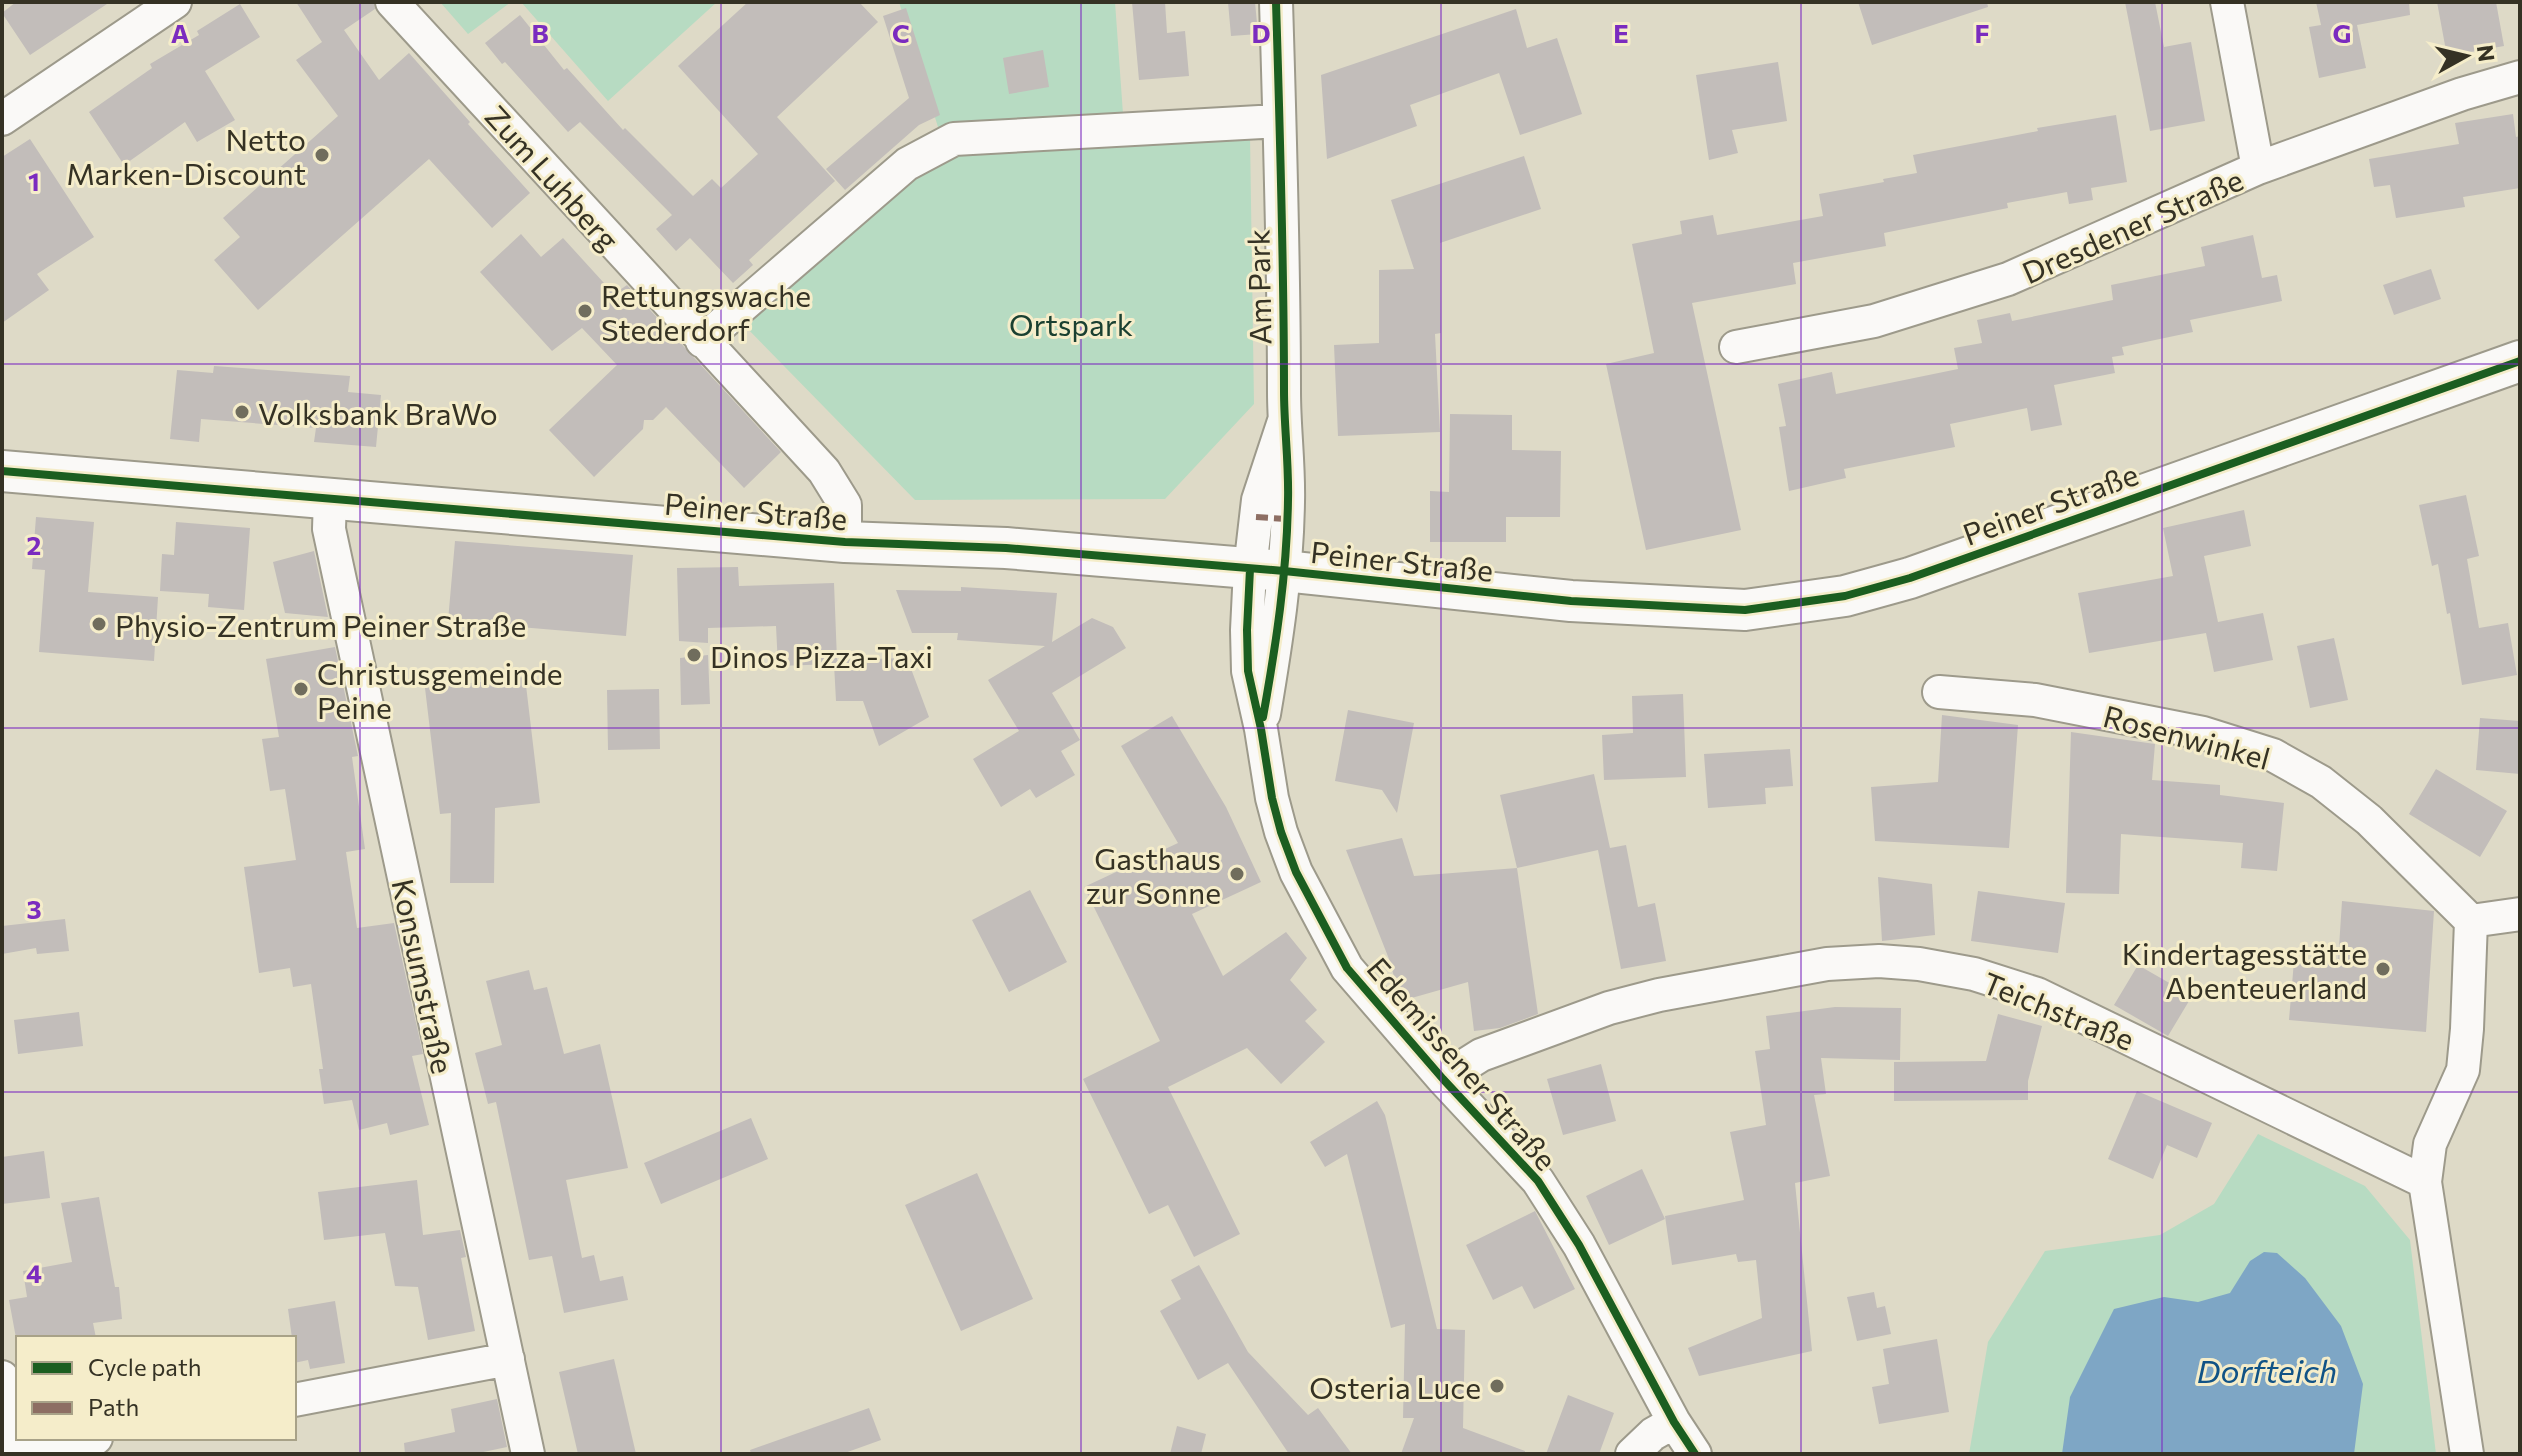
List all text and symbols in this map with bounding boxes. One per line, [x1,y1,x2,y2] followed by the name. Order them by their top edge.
[2426,16,2506,96] north arrow
[171,17,190,48] text: A
[531,17,549,48] text: B
[892,17,910,48] text: C
[1251,17,1271,48] text: D
[1613,17,1629,48] text: E
[1974,17,1990,48] text: F
[2333,17,2351,48] text: G
[2472,43,2501,63] text: N
[478,97,628,257] street label: Zum Luhberg
[66,120,306,191] place label: Netto Marken-Discount
[313,146,331,164] marker: Netto Marken-Discount
[2016,160,2248,290] street label: Dresdener Straße
[28,165,40,196] text: 1
[1238,229,1278,345] street label: Am Park
[601,276,811,347] place label: Rettungswache Stederdorf
[576,302,594,320] marker: Rettungswache Stederdorf
[1009,305,1133,342] park label: Ortspark
[258,394,498,431] place label: Volksbank BraWo
[233,403,251,421] marker: Volksbank BraWo
[1957,454,2143,552] street label: Peiner Straße
[663,484,849,536] street label: Peiner Straße
[27,529,41,560] text: 2
[1309,532,1495,588] street label: Peiner Straße
[115,606,526,643] place label: Physio-Zentrum Peiner Straße
[90,615,108,633] marker: Physio-Zentrum Peiner Straße
[710,637,933,674] place label: Dinos Pizza-Taxi
[685,646,703,664] marker: Dinos Pizza-Taxi
[317,654,563,725] place label: Christusgemeinde Peine
[292,680,310,698] marker: Christusgemeinde Peine
[2100,696,2274,776] street label: Rosenwinkel
[1086,839,1221,910] place label: Gasthaus zur Sonne
[1228,865,1246,883] marker: Gasthaus zur Sonne
[385,875,463,1077] street label: Konsumstraße
[26,893,42,924] text: 3
[2122,934,2367,1005] place label: Kindertagesstätte Abenteuerland
[1361,949,1565,1177] street label: Edemissener Straße
[2374,960,2392,978] marker: Kindertagesstätte Abenteuerland
[1978,963,2140,1057] street label: Teichstraße
[26,1257,42,1288] text: 4
[16,1336,296,1440] legend
[2197,1350,2337,1390] water label: Dorfteich
[88,1352,202,1381] text: Cycle path
[1309,1368,1481,1405] place label: Osteria Luce
[1488,1377,1506,1395] marker: Osteria Luce
[88,1392,139,1421] text: Path

